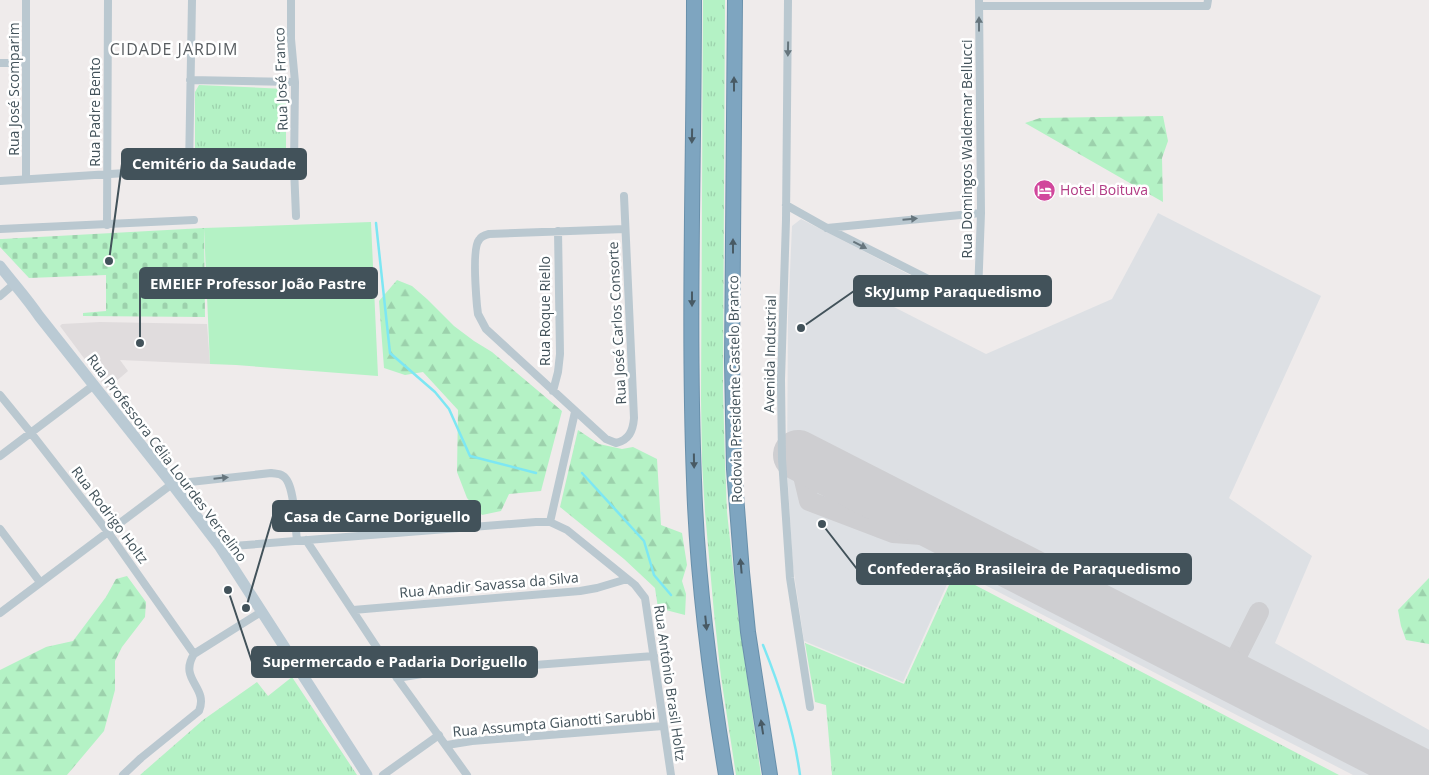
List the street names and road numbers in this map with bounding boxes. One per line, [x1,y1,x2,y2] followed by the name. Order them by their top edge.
[4,22,23,156] street label: Rua José Scomparim
[269,27,292,131] street label: Rua José Franco
[957,40,976,258] street label: Rua Domingos Waldemar Bellucci
[85,57,104,167] street label: Rua Padre Bento
[603,241,630,405] street label: Rua José Carlos Consorte
[535,256,554,366] street label: Rua Roque Riello
[723,275,746,503] street label: Rodovia Presidente Castelo Branco
[759,295,780,413] street label: Avenida Industrial
[83,350,252,565] street label: Rua Professora Célia Lourdes Vercelino
[68,462,153,567] street label: Rua Rodrigo Holtz
[399,567,579,602] street label: Rua Anadir Savassa da Silva
[650,604,691,763] street label: Rua Antônio Brasil Holtz
[452,704,656,741] street label: Rua Assumpta Gianotti Sarubbi

